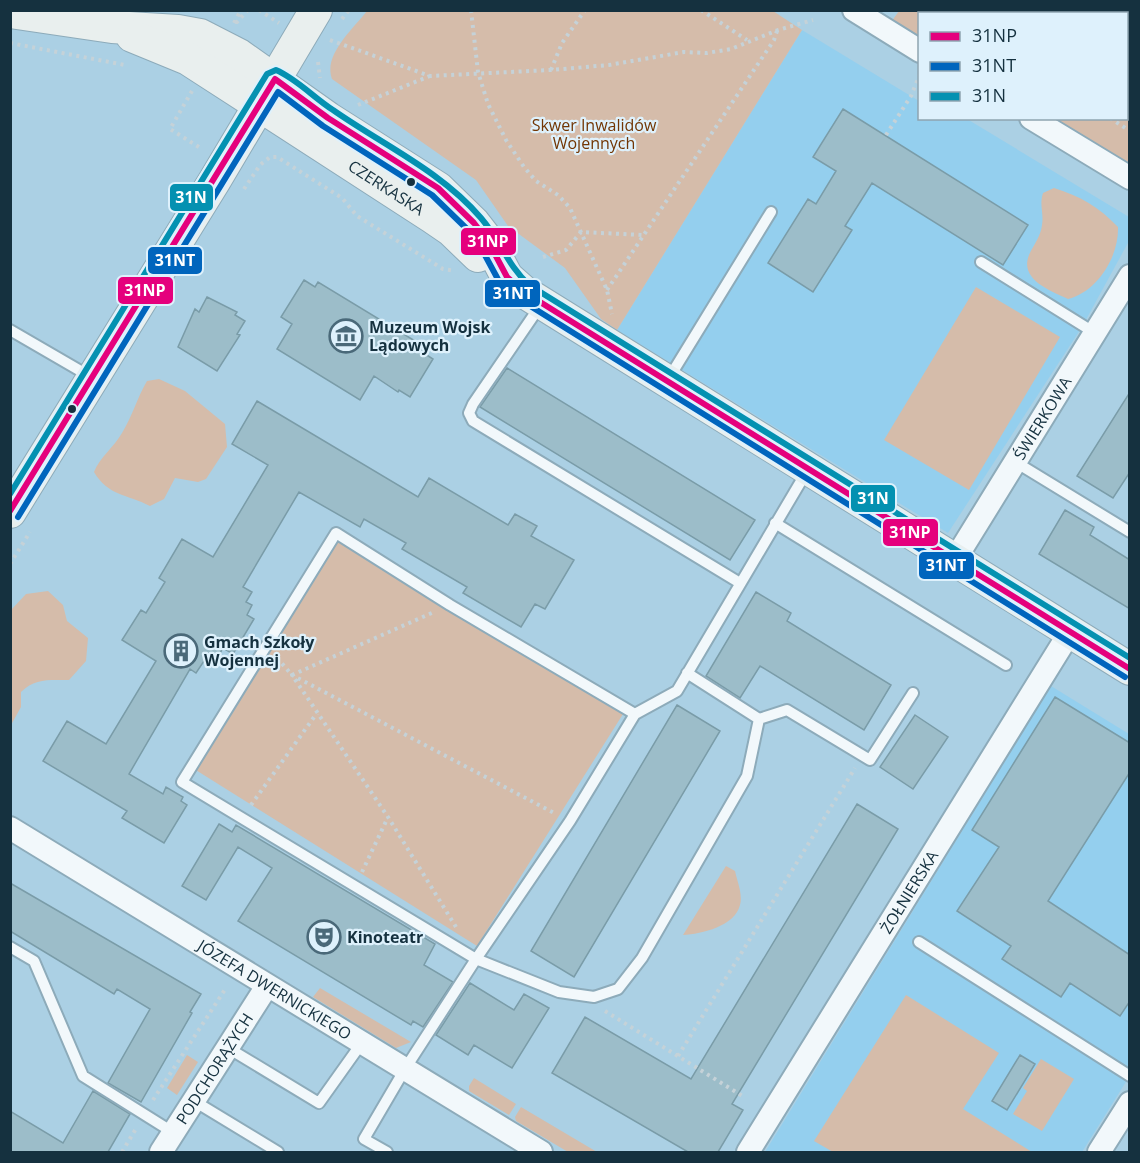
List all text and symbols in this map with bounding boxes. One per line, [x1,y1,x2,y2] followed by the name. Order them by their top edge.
[918,12,1128,120] legend
[972,23,1017,47] text: 31NP
[972,53,1016,77] text: 31NT
[972,83,1006,107] text: 31N
[532,114,657,154] park label: Skwer Inwalidów Wojennych
[344,155,430,221] street label: CZERKASKA
[405,176,417,188] unlabelled marker
[169,183,214,212] line badge: 31N
[175,186,207,208] text: 31N
[460,227,517,256] line badge: 31NP
[467,230,509,252] text: 31NP
[147,246,203,275] line badge: 31NT
[155,249,195,271] text: 31NT
[117,276,174,305] line badge: 31NP
[124,279,166,301] text: 31NP
[484,279,541,308] line badge: 31NT
[493,282,533,304] text: 31NT
[369,316,490,356] place label: Muzeum Wojsk Lądowych
[328,318,364,354] museum icon: Muzeum Wojsk Lądowych
[1008,372,1077,464] street label: ŚWIERKOWA
[66,403,78,415] unlabelled marker
[850,484,896,513] line badge: 31N
[857,487,889,509] text: 31N
[882,518,939,547] line badge: 31NP
[889,521,931,543] text: 31NP
[918,551,975,580] line badge: 31NT
[926,554,966,576] text: 31NT
[204,631,315,671] place label: Gmach Szkoły Wojennej
[163,633,199,669] building icon: Gmach Szkoły Wojennej
[875,845,944,938] street label: ŻOŁNIERSKA
[306,919,342,955] theatre icon: Kinoteatr
[347,926,423,948] place label: Kinoteatr
[192,933,356,1045] street label: JÓZEFA DWERNICKIEGO
[171,1009,258,1128] street label: PODCHORĄŻYCH

